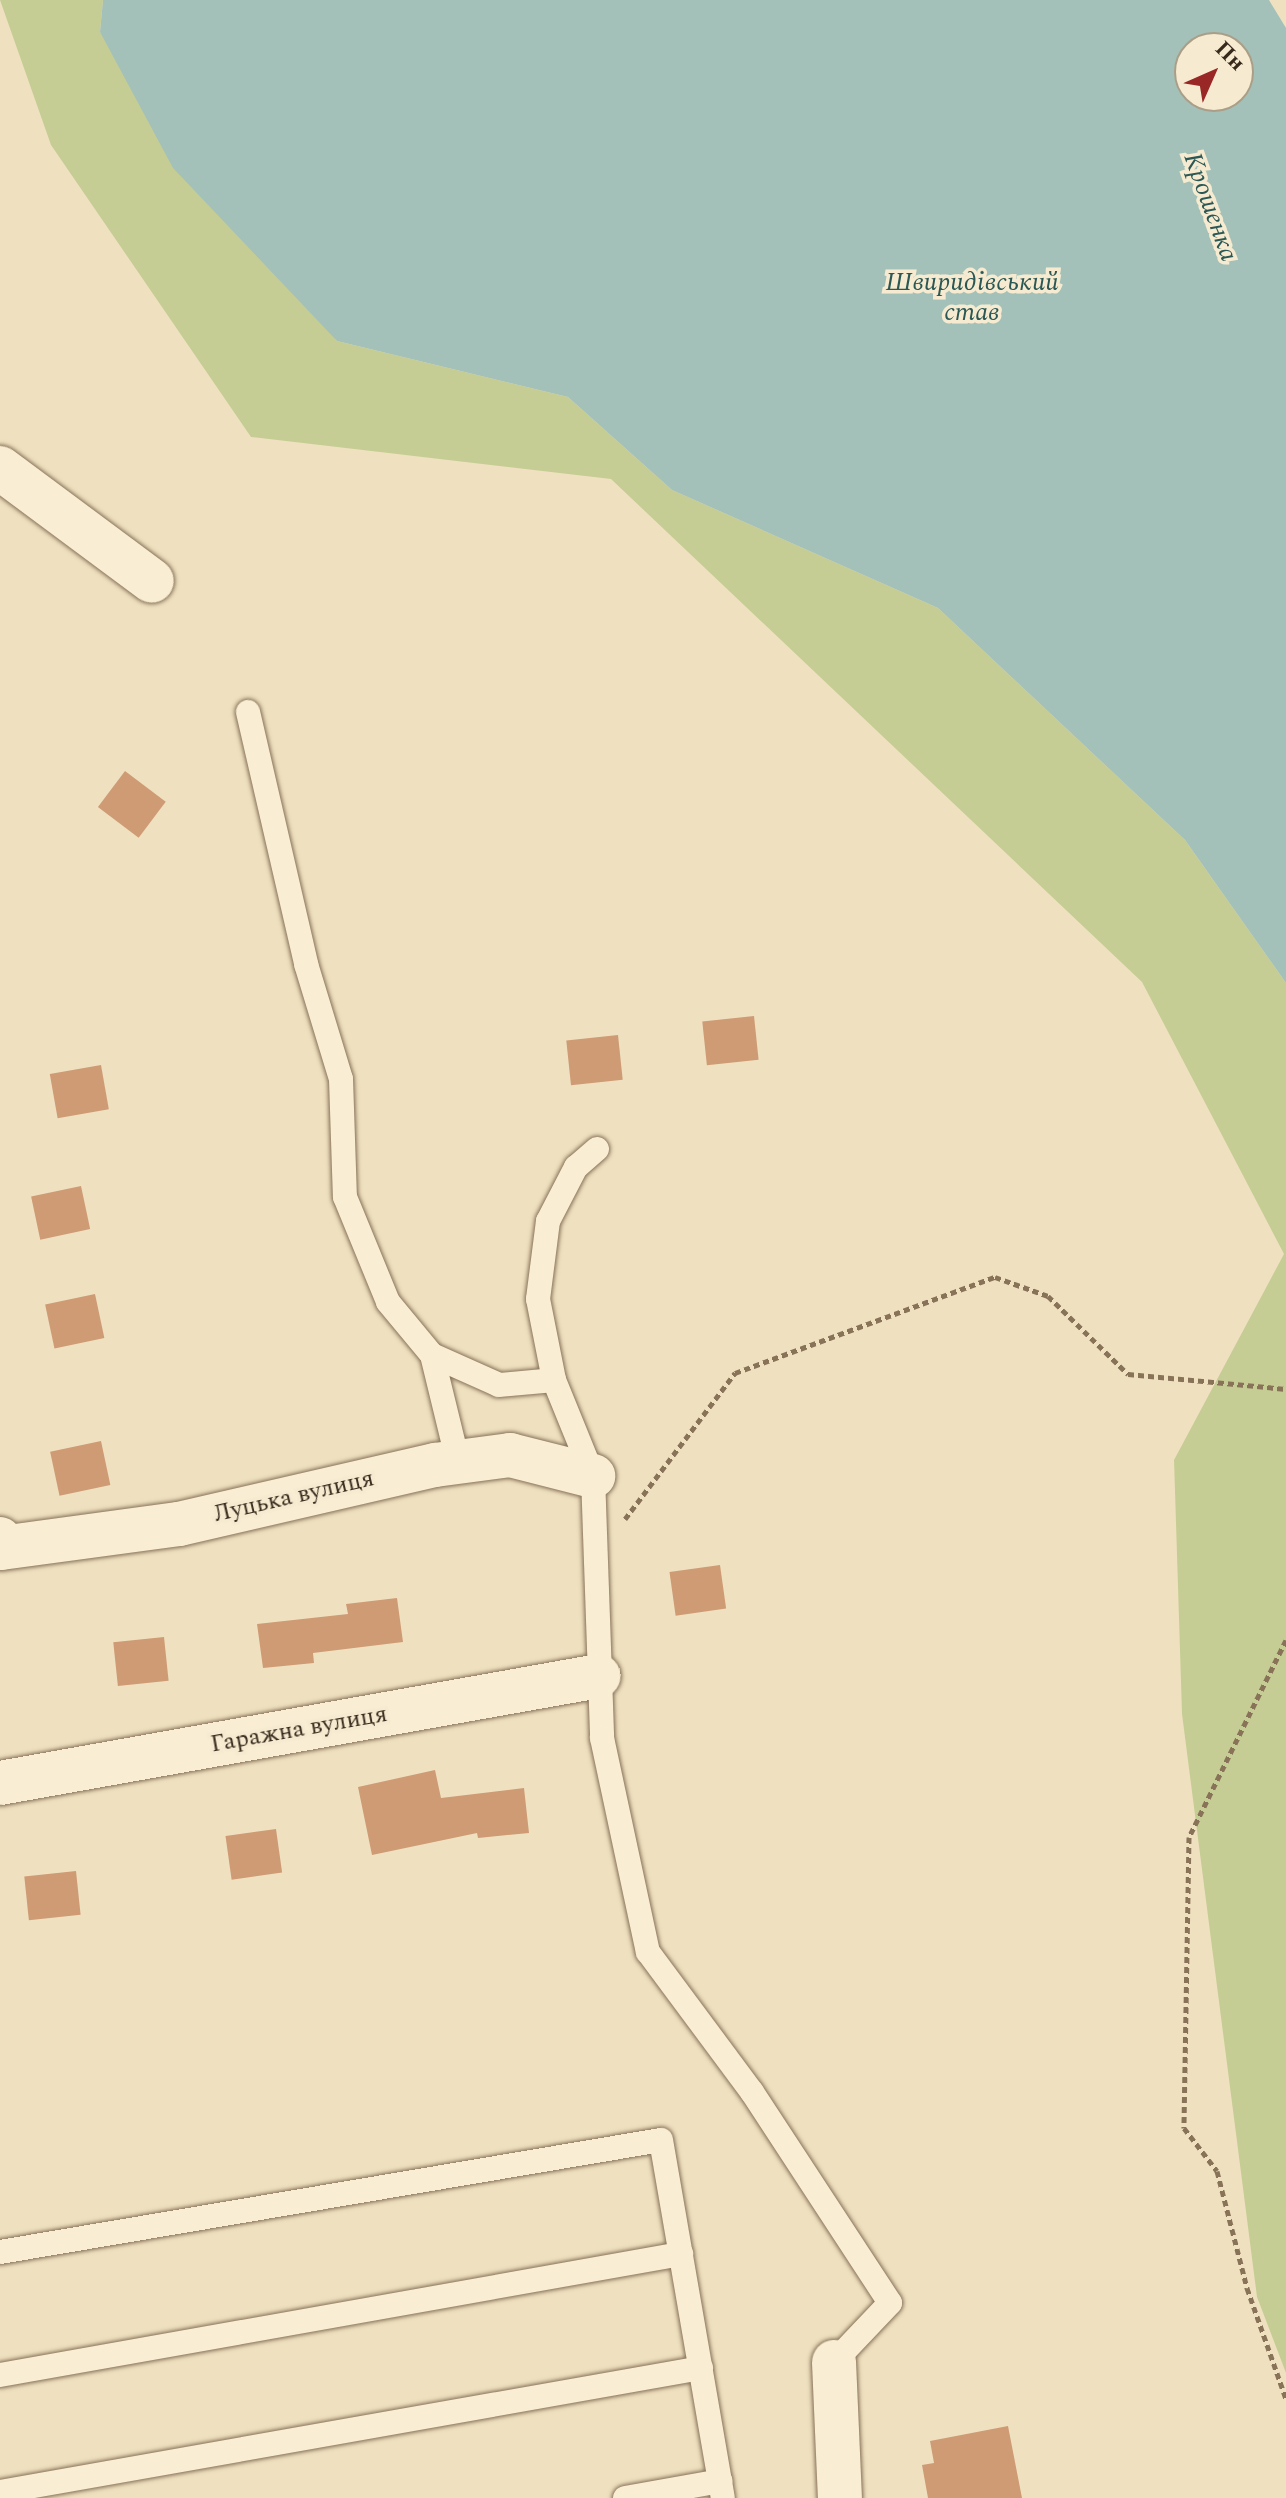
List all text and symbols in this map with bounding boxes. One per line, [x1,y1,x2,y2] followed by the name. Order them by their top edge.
[1174,32,1254,112] north arrow
[1207,33,1253,79] text: Пн
[1176,148,1244,266] water label: Крошенка
[885,267,1059,328] water label: Швиридівський став
[211,1465,377,1529] street label: Луцька вулиця
[208,1700,390,1760] street label: Гаражна вулиця

